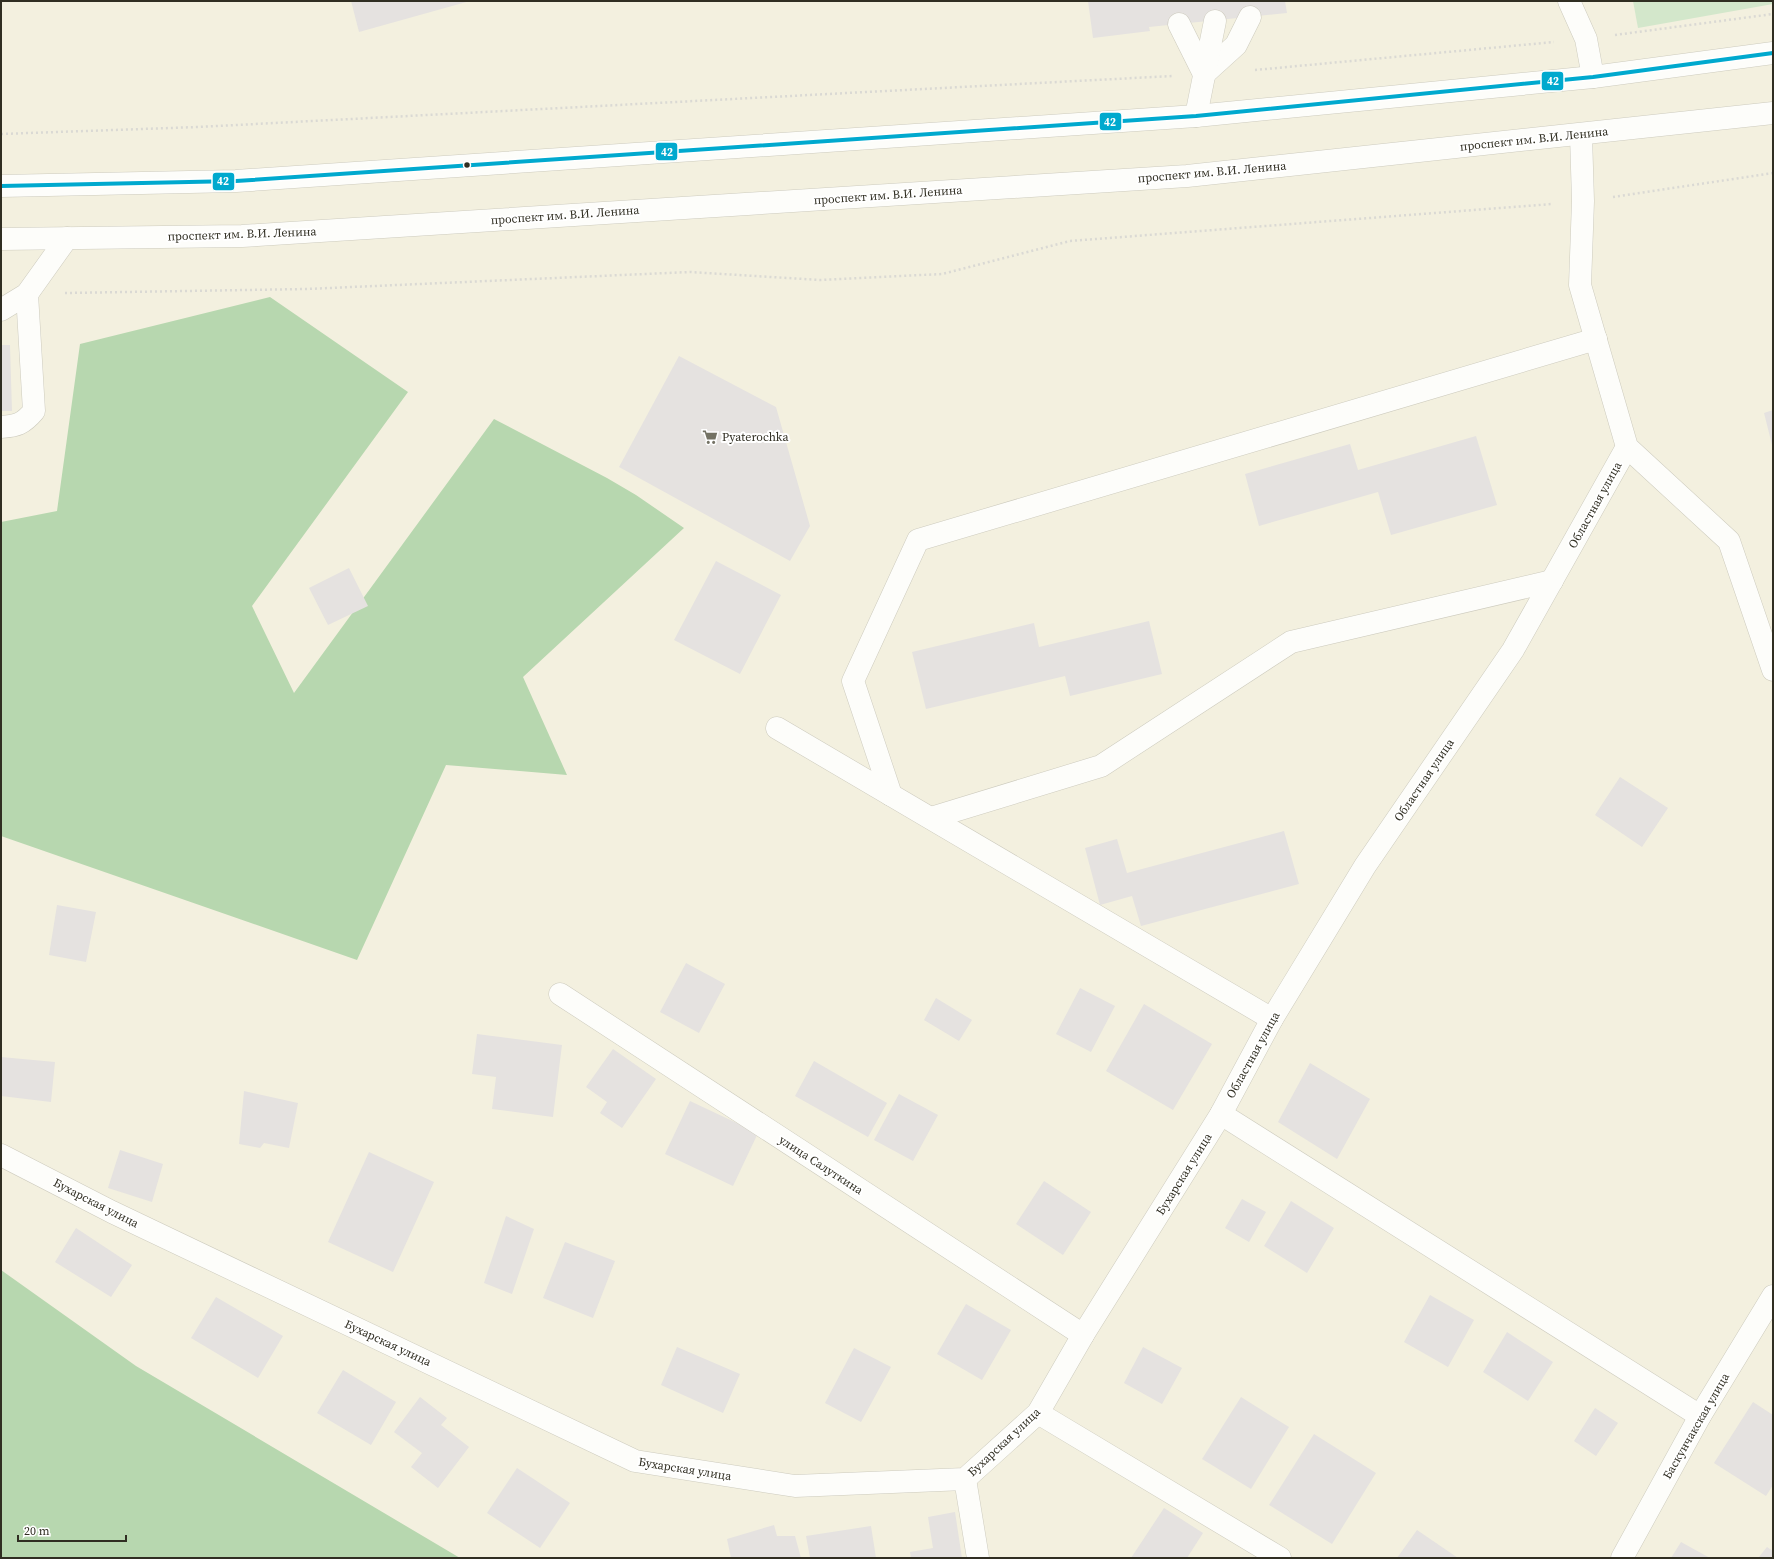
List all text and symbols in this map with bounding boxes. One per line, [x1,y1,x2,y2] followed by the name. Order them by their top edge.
[1541,71,1564,91] line badge: 42
[1547,74,1559,89] text: 42
[1099,112,1122,131] line badge: 42
[1104,115,1116,130] text: 42
[1459,123,1610,155] street label: проспект им. В.И. Ленина
[655,142,678,161] line badge: 42
[661,145,673,160] text: 42
[1137,157,1288,186] street label: проспект им. В.И. Ленина
[462,160,472,170] unlabelled marker
[212,172,235,191] line badge: 42
[217,174,229,189] text: 42
[813,182,964,208] street label: проспект им. В.И. Ленина
[490,202,641,228] street label: проспект им. В.И. Ленина
[167,223,318,245] street label: проспект им. В.И. Ленина
[701,428,719,446] supermarket icon: Pyaterochka
[722,429,789,445] place label: Pyaterochka
[1565,458,1626,551] street label: Областная улица
[1390,735,1458,825] street label: Областная улица
[1223,1008,1284,1101] street label: Областная улица
[1152,1129,1216,1218] street label: Бухарская улица
[776,1132,867,1199] street label: улица Салуткина
[51,1175,142,1232] street label: Бухарская улица
[342,1316,435,1370] street label: Бухарская улица
[1659,1369,1733,1482] street label: Баскунчакская улица
[964,1404,1044,1480] street label: Бухарская улица
[637,1454,733,1484] street label: Бухарская улица
[18,1517,126,1543] scale bar
[24,1523,50,1539] text: 20 m

